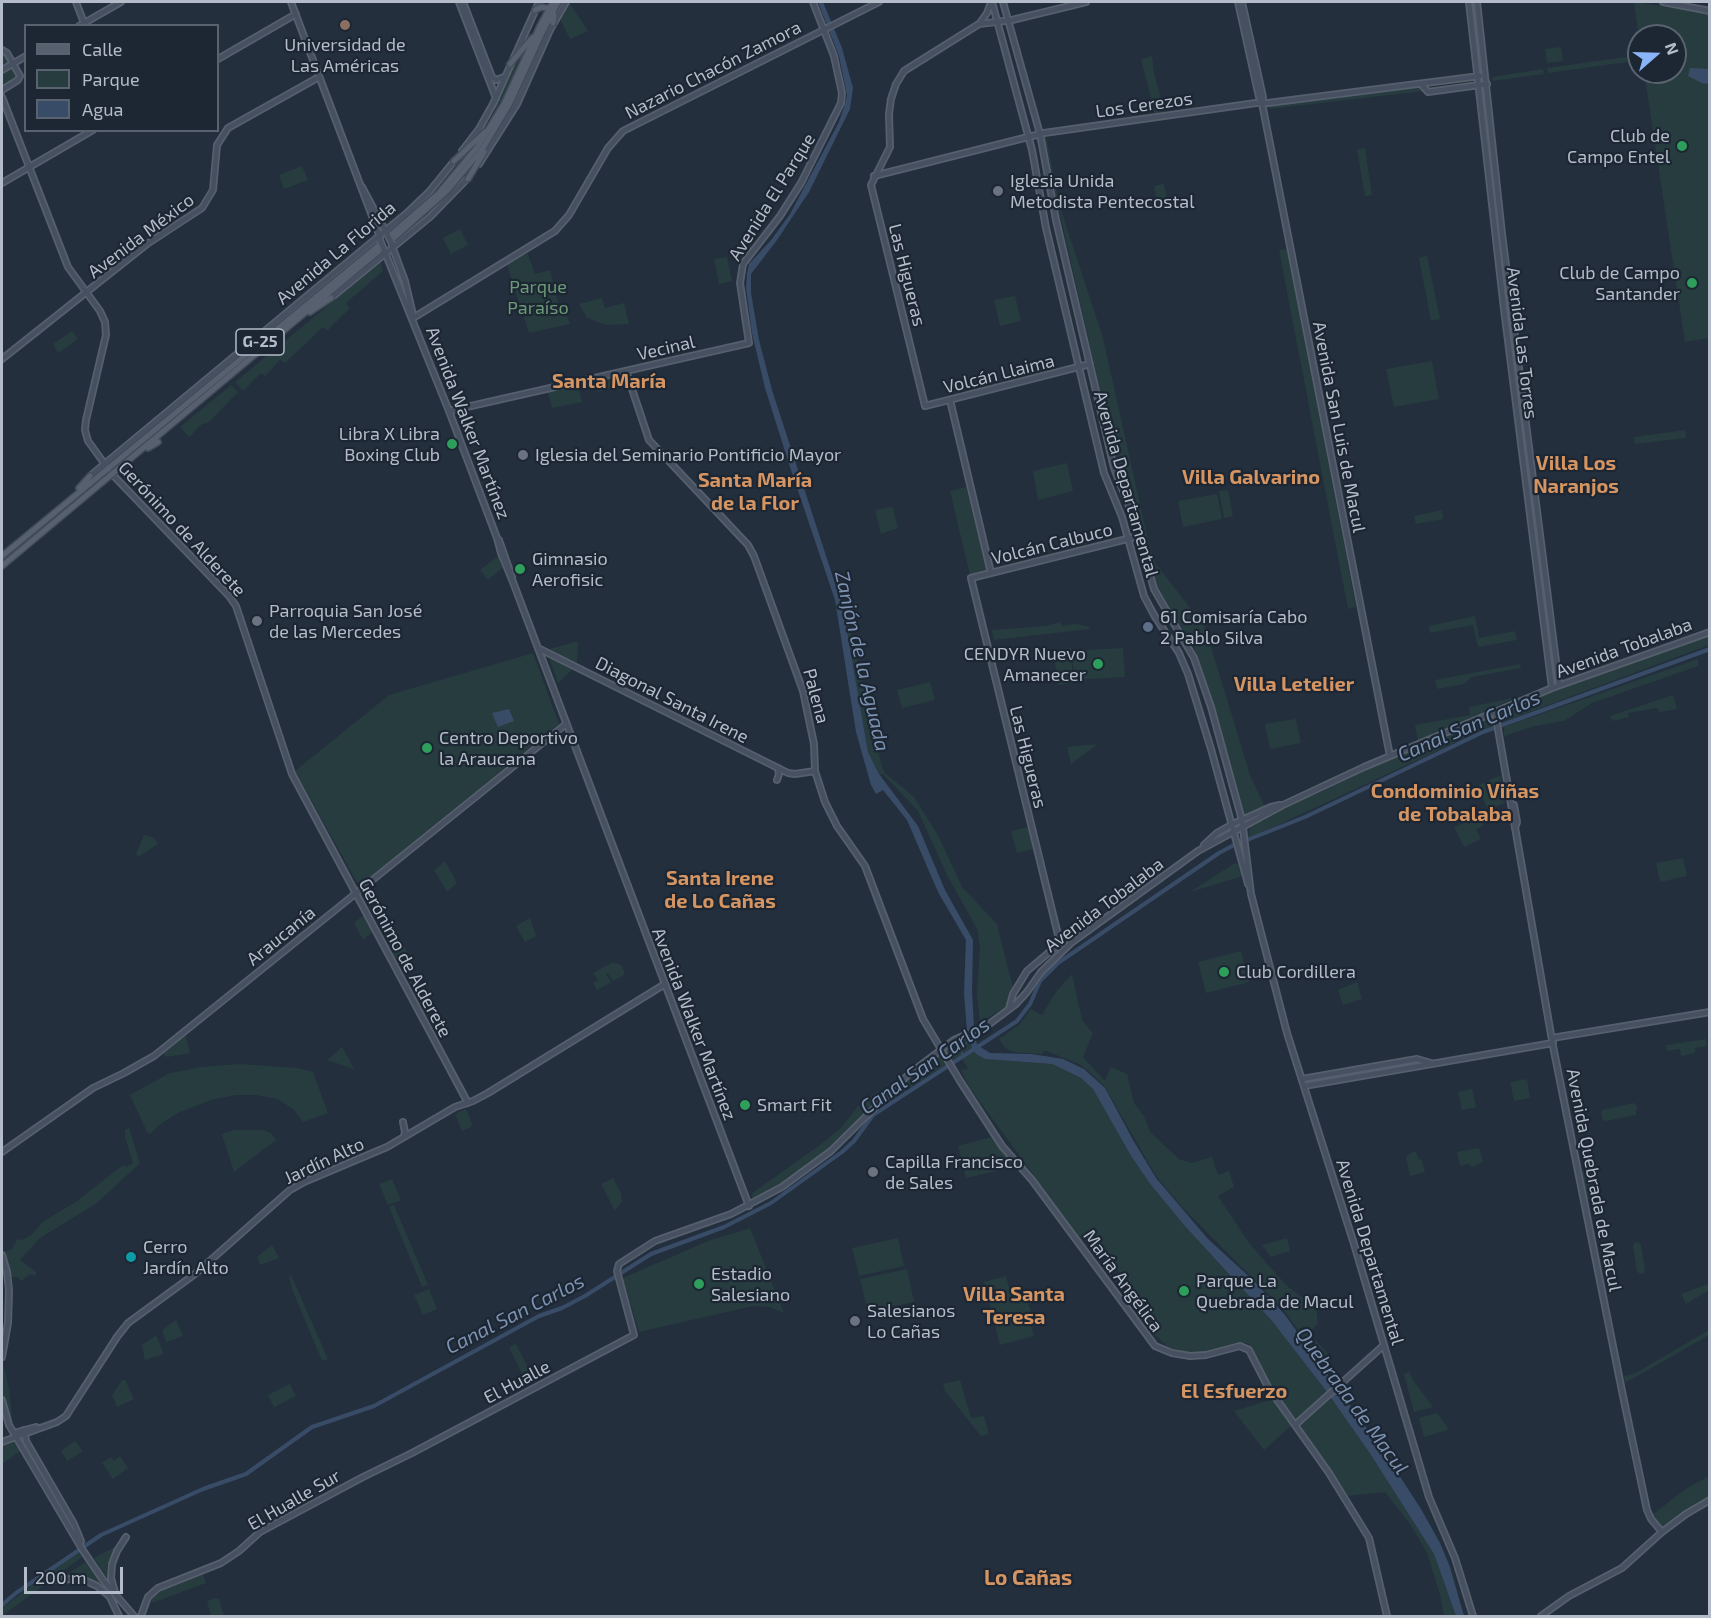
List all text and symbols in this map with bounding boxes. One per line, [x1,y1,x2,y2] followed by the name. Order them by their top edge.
[621,16,805,124] street label: Nazario Chacón Zamora
[338,18,352,32] marker: Universidad de Las Américas
[24,24,219,132] legend
[1627,24,1687,84] north arrow
[284,34,406,76] place label: Universidad de Las Américas
[82,38,123,60] text: Calle
[1662,40,1683,57] text: N
[82,68,140,90] text: Parque
[1094,88,1194,122] street label: Los Cerezos
[82,98,123,120] text: Agua
[1567,125,1670,168] place label: Club de Campo Entel
[724,129,820,265] street label: Avenida El Parque
[1675,139,1689,153] marker: Club de Campo Entel
[1010,170,1194,213] place label: Iglesia Unida Metodista Pentecostal
[991,184,1005,198] marker: Iglesia Unida Metodista Pentecostal
[84,189,198,283] street label: Avenida México
[272,197,400,309] street label: Avenida La Florida
[884,221,930,329] street label: Las Higueras
[1559,262,1680,304] place label: Club de Campo Santander
[1502,266,1542,420] street label: Avenida Las Torres
[507,276,569,318] park label: Parque Paraíso
[1685,276,1699,290] marker: Club de Campo Santander
[1308,320,1370,534] street label: Avenida San Luis de Macul
[421,324,515,522] street label: Avenida Walker Martínez
[236,329,284,355] road number: G-25
[635,331,697,365] street label: Vecinal
[941,350,1057,398] street label: Volcán Llaima
[552,369,666,393] district label: Santa María
[1089,388,1163,580] street label: Avenida Departamental
[339,423,440,466] place label: Libra X Libra Boxing Club
[445,437,459,451] marker: Libra X Libra Boxing Club
[535,444,841,466] place label: Iglesia del Seminario Pontificio Mayor
[516,448,530,462] marker: Iglesia del Seminario Pontificio Mayor
[1533,451,1619,498] district label: Villa Los Naranjos
[114,457,250,601] street label: Gerónimo de Alderete
[1182,465,1320,489] district label: Villa Galvarino
[698,468,812,515] district label: Santa María de la Flor
[989,519,1115,569] street label: Volcán Calbuco
[532,548,608,590] place label: Gimnasio Aerofisic
[513,562,527,576] marker: Gimnasio Aerofisic
[830,568,894,754] water label: Zanjón de la Aguada
[269,600,422,642] place label: Parroquia San José de las Mercedes
[1160,606,1307,648] place label: 61 Comisaría Cabo 2 Pablo Silva
[1553,613,1695,683] street label: Avenida Tobalaba
[250,614,264,628] marker: Parroquia San José de las Mercedes
[1141,620,1155,634] marker: 61 Comisaría Cabo 2 Pablo Silva
[964,643,1086,686] place label: CENDYR Nuevo Amanecer
[592,652,752,748] street label: Diagonal Santa Irene
[1091,657,1105,671] marker: CENDYR Nuevo Amanecer
[798,666,834,726] street label: Palena
[1234,672,1354,696] district label: Villa Letelier
[1394,685,1544,767] water label: Canal San Carlos
[1005,703,1051,811] street label: Las Higueras
[439,727,578,770] place label: Centro Deportivo la Araucana
[420,741,434,755] marker: Centro Deportivo la Araucana
[1371,779,1539,826] district label: Condominio Viñas de Tobalaba
[1040,853,1168,957] street label: Avenida Tobalaba
[664,866,776,913] district label: Santa Irene de Lo Cañas
[354,875,456,1041] street label: Gerónimo de Alderete
[242,902,320,970] street label: Araucanía
[647,925,741,1123] street label: Avenida Walker Martínez
[1236,961,1356,983] place label: Club Cordillera
[1217,965,1231,979] marker: Club Cordillera
[856,1012,994,1120] water label: Canal San Carlos
[1562,1067,1626,1293] street label: Avenida Quebrada de Macul
[757,1094,832,1116] place label: Smart Fit
[738,1098,752,1112] marker: Smart Fit
[281,1133,367,1189] street label: Jardín Alto
[885,1151,1023,1194] place label: Capilla Francisco de Sales
[1331,1157,1409,1347] street label: Avenida Departamental
[866,1165,880,1179] marker: Capilla Francisco de Sales
[1079,1226,1167,1336] street label: María Angélica
[143,1236,229,1278] place label: Cerro Jardín Alto
[124,1250,138,1264] marker: Cerro Jardín Alto
[711,1263,790,1306] place label: Estadio Salesiano
[442,1269,588,1359] water label: Canal San Carlos
[1196,1270,1354,1312] place label: Parque La Quebrada de Macul
[692,1277,706,1291] marker: Estadio Salesiano
[963,1282,1065,1329] district label: Villa Santa Teresa
[1177,1284,1191,1298] marker: Parque La Quebrada de Macul
[867,1300,955,1342] place label: Salesianos Lo Cañas
[848,1314,862,1328] marker: Salesianos Lo Cañas
[1291,1323,1413,1479] water label: Quebrada de Macul
[480,1356,554,1408] street label: El Hualle
[1181,1379,1287,1403] district label: El Esfuerzo
[244,1465,344,1535] street label: El Hualle Sur
[27,1555,126,1593] scale bar
[984,1565,1072,1591] district label: Lo Cañas
[35,1566,87,1588] text: 200 m

